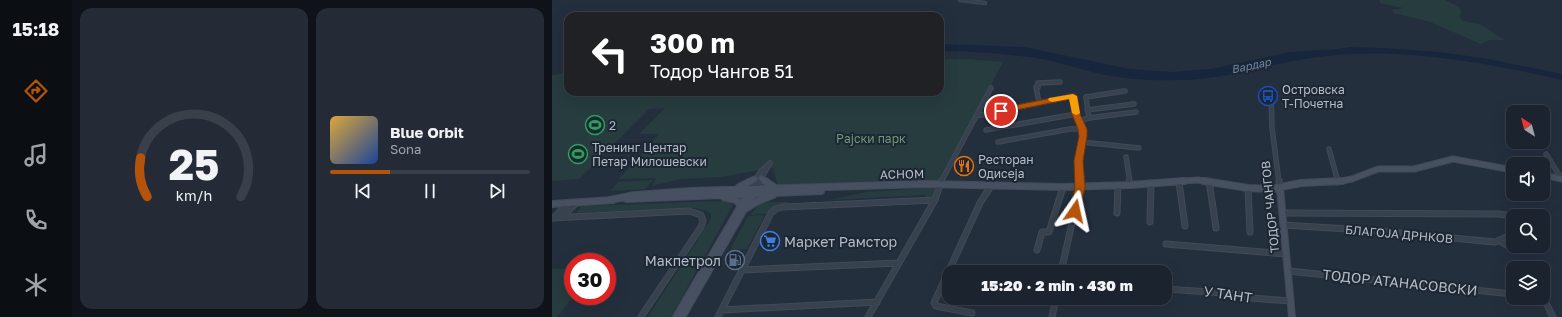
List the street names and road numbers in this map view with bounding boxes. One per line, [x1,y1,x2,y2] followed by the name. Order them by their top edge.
[1258,160,1282,254] street label: ТОДОР ЧАНГОВ
[880,166,924,182] street label: АСНОМ
[1344,222,1454,246] street label: БЛАГОЈА ДРНКОВ
[1322,265,1478,299] street label: ТОДОР АТАНАСОВСКИ
[1202,282,1254,306] street label: У ТАНТ

